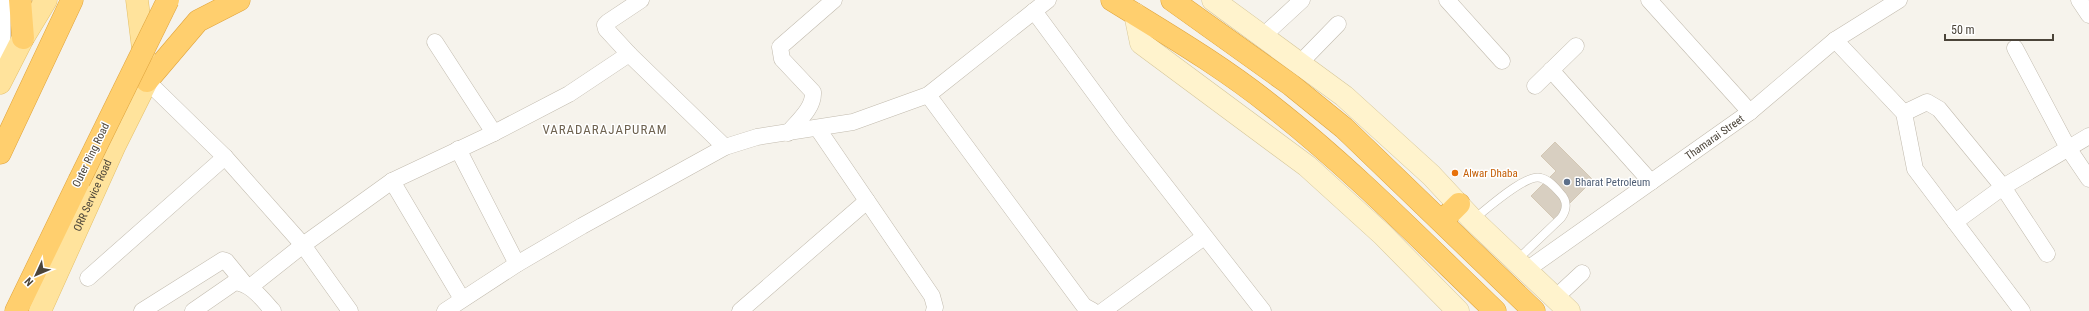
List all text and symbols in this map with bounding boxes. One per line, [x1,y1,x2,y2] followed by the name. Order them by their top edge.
[1945,16,2053,42] scale bar
[1951,23,1975,37] text: 50 m
[1682,112,1746,162] street label: Thamarai Street
[70,121,112,189] street label: Outer Ring Road
[542,122,668,137] district label: VARADARAJAPURAM
[70,157,114,233] street label: ORR Service Road
[1463,167,1518,180] place label: Alwar Dhaba
[1450,168,1460,178] marker: Alwar Dhaba
[1575,176,1650,189] place label: Bharat Petroleum
[1562,177,1572,187] marker: Bharat Petroleum
[16,255,56,295] north arrow
[22,274,36,289] text: N

